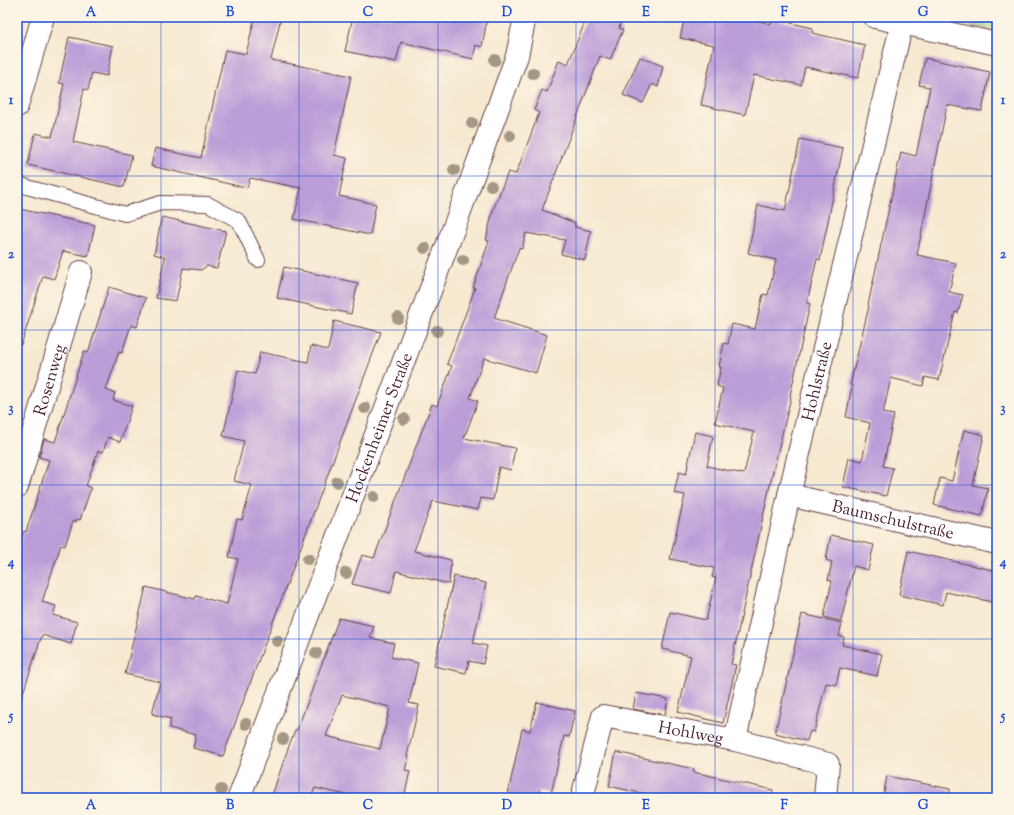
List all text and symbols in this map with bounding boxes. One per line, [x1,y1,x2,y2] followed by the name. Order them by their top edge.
[86,4,97,22] text: A
[226,4,235,22] text: B
[363,4,373,22] text: C
[502,4,512,22] text: D
[642,4,650,22] text: E
[780,4,788,22] text: F
[918,4,929,22] text: G
[9,92,14,110] text: 1
[1001,92,1006,110] text: 1
[8,246,15,264] text: 2
[1000,246,1007,264] text: 2
[797,339,839,424] street label: Hohlstraße
[29,341,73,419] street label: Rosenweg
[341,350,420,507] street label: Hockenheimer Straße
[8,400,14,418] text: 3
[1000,400,1006,418] text: 3
[829,495,956,547] street label: Baumschulstraße
[7,554,15,572] text: 4
[999,554,1007,572] text: 4
[8,708,14,726] text: 5
[1000,708,1006,726] text: 5
[656,716,725,752] street label: Hohlweg
[86,797,97,815] text: A
[226,797,235,815] text: B
[363,797,373,815] text: C
[502,797,512,815] text: D
[642,797,650,815] text: E
[780,797,788,815] text: F
[918,797,929,815] text: G

